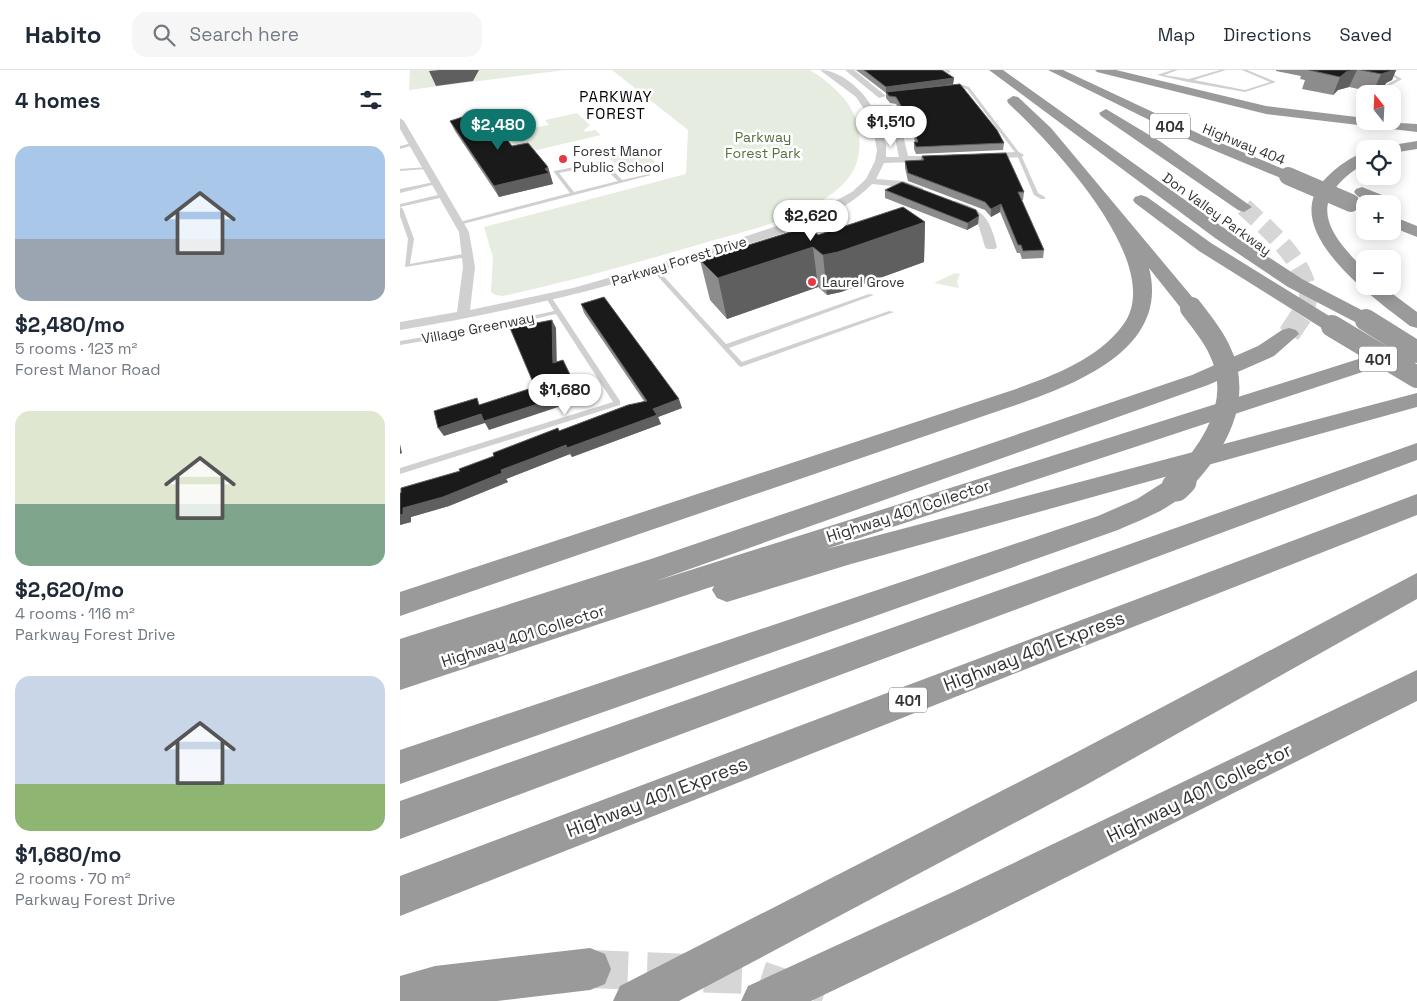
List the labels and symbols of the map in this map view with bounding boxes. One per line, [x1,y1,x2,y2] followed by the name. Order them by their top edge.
[1356,85,1401,130] north arrow
[579,87,653,123] district label: PARKWAY FOREST
[850,106,932,148] pin: $1,510
[457,108,539,151] pin: $2,480
[1150,114,1190,138] road number: 404
[1200,119,1288,169] street label: Highway 404
[725,128,801,162] park label: Parkway Forest Park
[573,142,664,176] place label: Forest Manor Public School
[557,153,569,165] marker: Forest Manor Public School
[1159,168,1275,260] street label: Don Valley Parkway
[770,200,852,242] pin: $2,620
[609,232,749,290] street label: Parkway Forest Drive
[822,273,905,291] place label: Laurel Grove
[806,276,818,288] marker: Laurel Grove
[420,308,536,348] street label: Village Greenway
[1359,346,1397,372] road number: 401
[524,374,606,416] pin: $1,680
[824,475,992,547] street label: Highway 401 Collector
[439,600,607,672] street label: Highway 401 Collector
[940,605,1128,697] street label: Highway 401 Express
[889,688,927,712] road number: 401
[1102,737,1296,849] street label: Highway 401 Collector
[563,751,751,843] street label: Highway 401 Express

